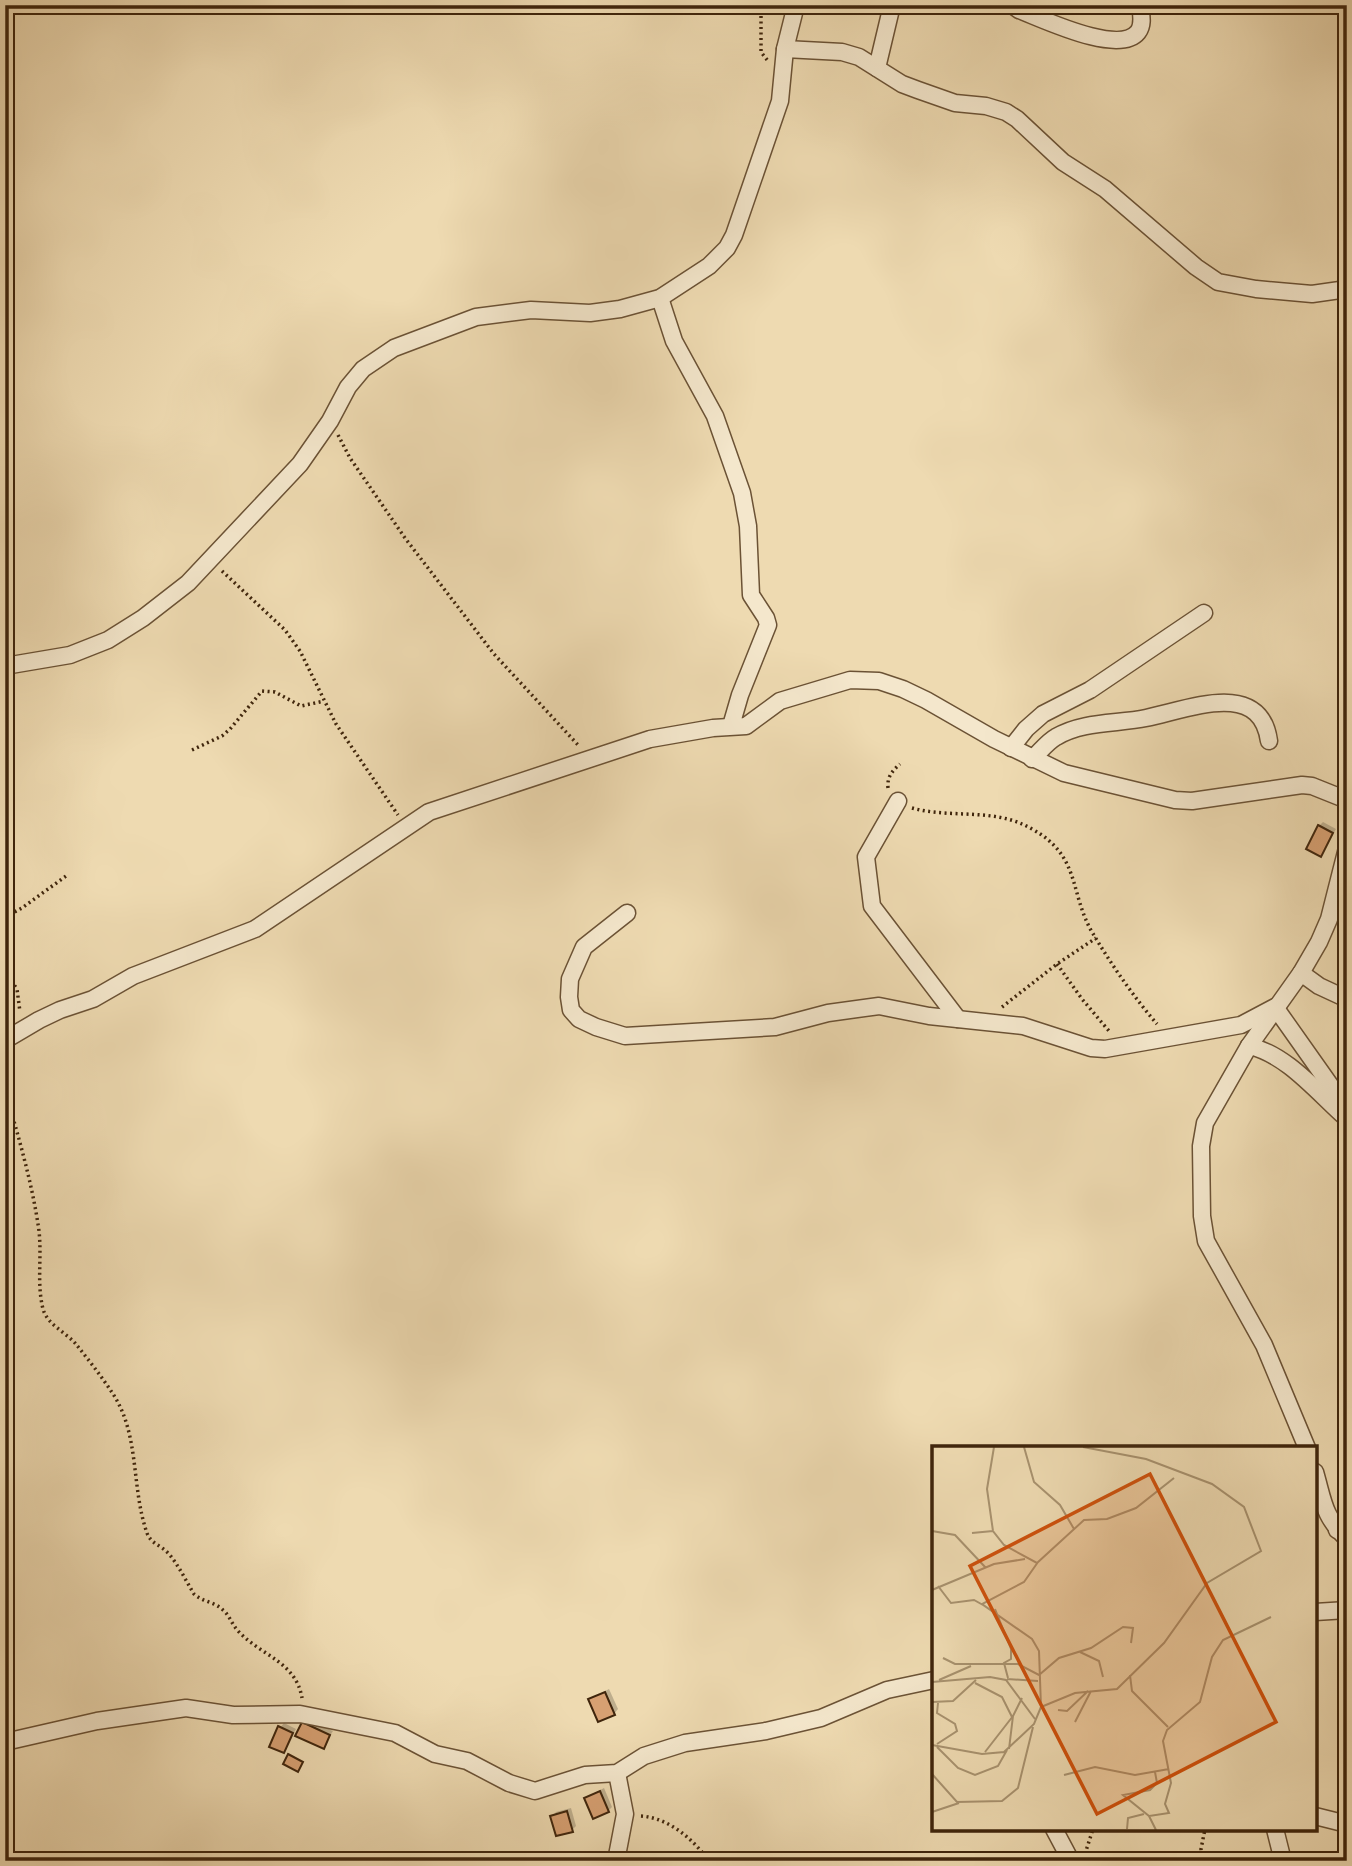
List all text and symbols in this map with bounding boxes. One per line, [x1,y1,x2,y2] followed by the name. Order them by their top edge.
[932,1446,1317,1831] inset map

